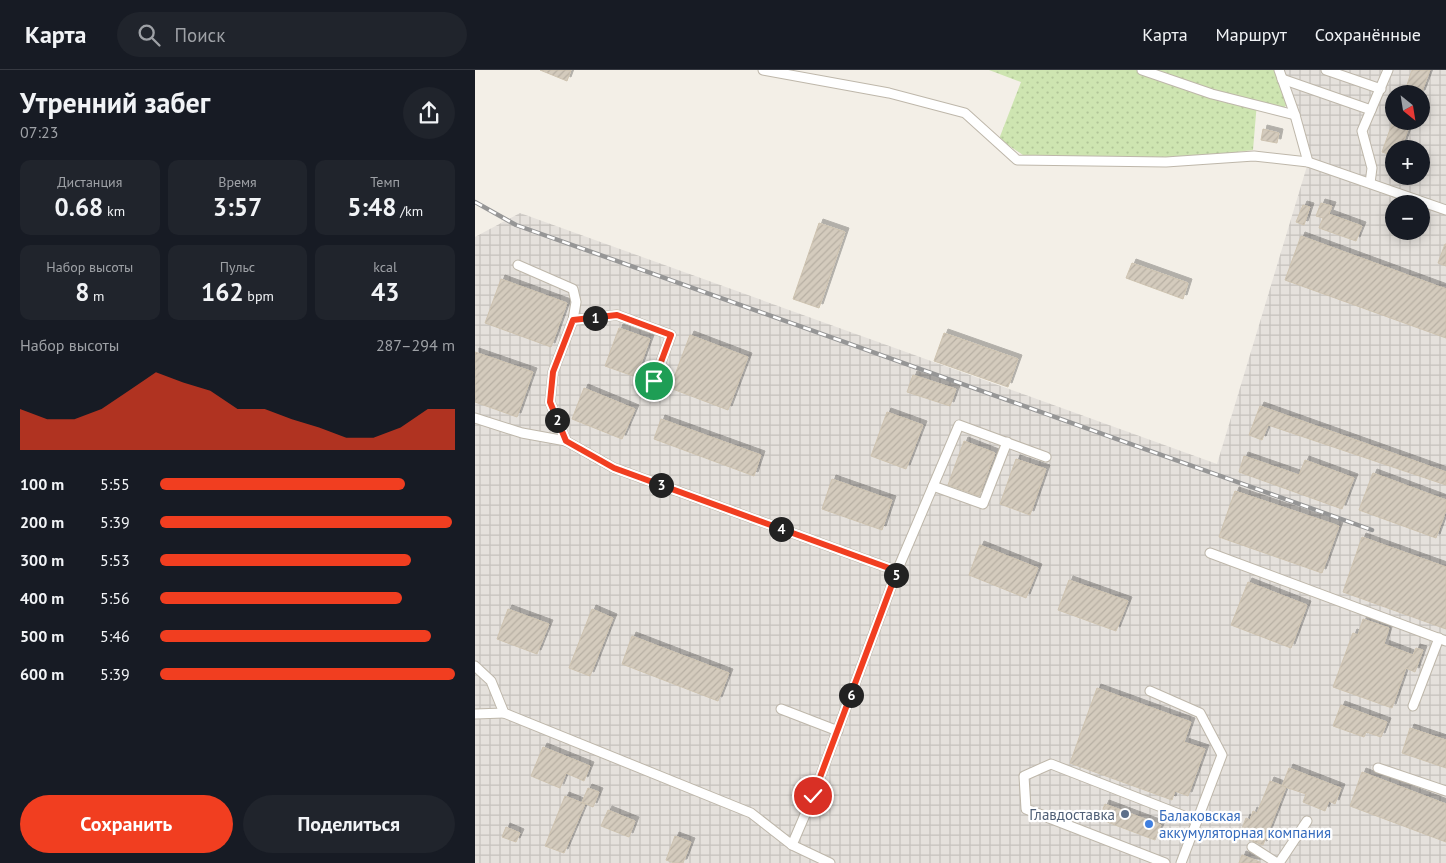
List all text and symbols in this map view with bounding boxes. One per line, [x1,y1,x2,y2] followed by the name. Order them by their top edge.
[117,12,467,57] search box
[25,19,87,50] text: Карта
[135,21,163,49] icon: search
[175,23,225,47] text: Поиск
[1142,23,1188,46] text: Карта
[1216,23,1287,46] text: Маршрут
[1315,23,1421,46] text: Сохранённые
[20,84,210,121] text: Утренний забег
[1385,85,1430,130] north arrow
[1385,85,1430,240] map controls
[403,87,455,139] button: share
[20,122,58,142] text: 07:23
[1385,140,1430,185] button: +
[57,173,122,191] text: Дистанция
[218,173,257,191] text: Время
[370,173,400,191] text: Темп
[55,191,103,223] text: 0.68
[213,191,262,223] text: 3:57
[347,191,396,223] text: 5:48
[1385,195,1430,240] button: −
[103,202,125,220] text: km
[396,202,423,220] text: /km
[46,258,133,276] text: Набор высоты
[220,258,255,276] text: Пульс
[373,258,397,276] text: kcal
[75,276,89,308] text: 8
[201,276,244,308] text: 162
[371,276,399,308] text: 43
[89,287,104,305] text: m
[244,287,274,305] text: bpm
[583,306,607,330] pin: 1
[592,309,599,327] text: 1
[20,335,119,355] text: Набор высоты
[376,335,455,355] text: 287–294 m
[633,360,675,402] pin
[640,367,668,395] icon: arrive
[545,408,569,432] pin: 2
[554,411,561,429] text: 2
[649,472,673,498] pin: 3
[20,474,64,494] text: 100 m
[100,474,130,494] text: 5:55
[658,476,665,494] text: 3
[20,512,64,532] text: 200 m
[100,512,130,532] text: 5:39
[769,516,793,542] pin: 4
[778,520,785,538] text: 4
[20,550,64,570] text: 300 m
[100,550,130,570] text: 5:53
[883,562,909,588] pin: 5
[893,566,900,584] text: 5
[20,588,64,608] text: 400 m
[100,588,130,608] text: 5:56
[20,626,64,646] text: 500 m
[100,626,130,646] text: 5:46
[20,664,64,684] text: 600 m
[100,664,130,684] text: 5:39
[839,682,863,708] pin: 6
[848,686,855,704] text: 6
[792,775,834,817] pin
[799,782,827,810] icon: check
[20,795,233,853] button: Сохранить
[243,795,455,853] button: Поделиться
[1029,805,1115,824] place label: Главдоставка
[1159,806,1331,842] place label: Балаковская аккумуляторная компания
[1119,808,1131,820] marker: Главдоставка
[1143,818,1155,830] marker: Балаковская аккумуляторная компания

